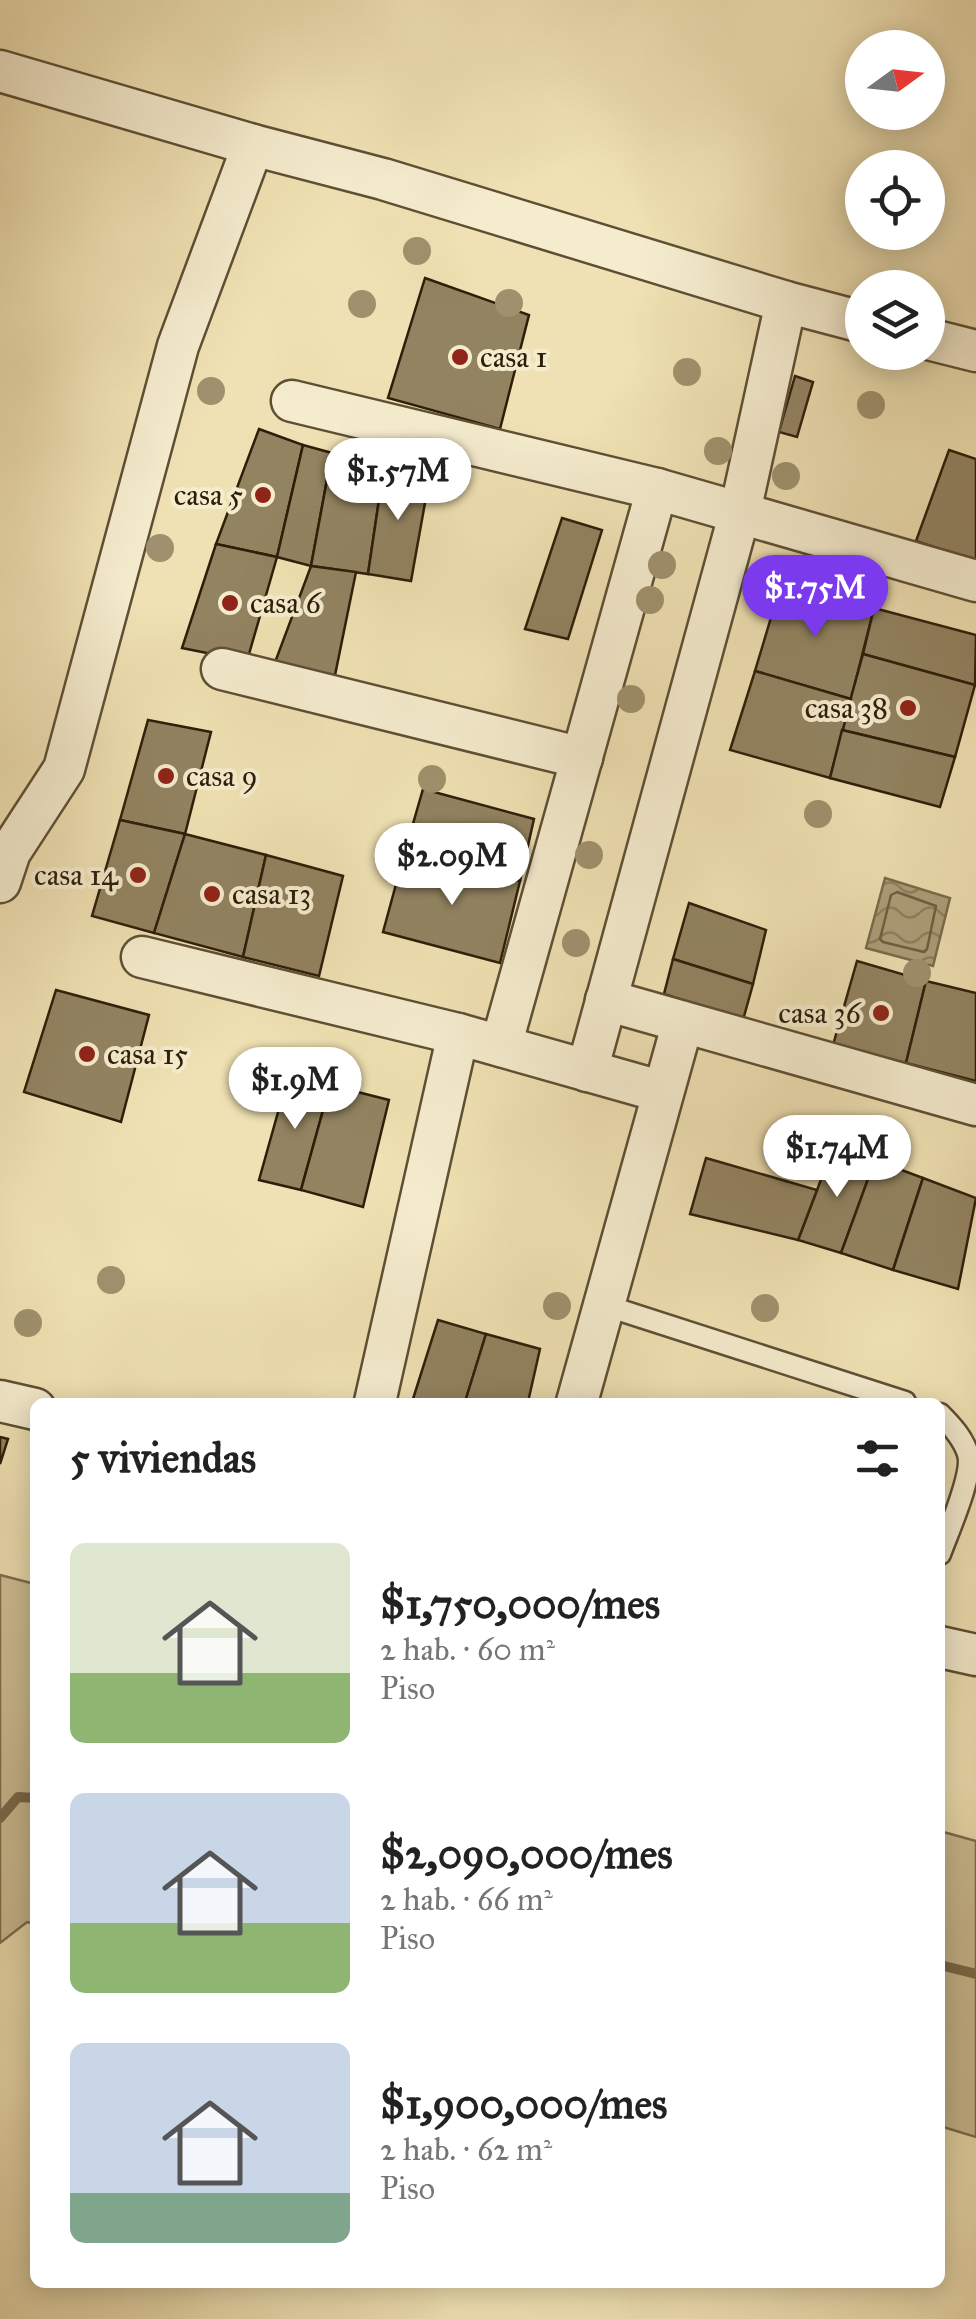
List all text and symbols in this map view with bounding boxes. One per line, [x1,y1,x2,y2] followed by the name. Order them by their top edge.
[845,30,945,130] north arrow
[845,30,945,370] map controls
[845,150,945,250] button: locate
[845,270,945,370] button: layers
[480,339,547,375] place label: casa 1
[449,346,471,368] marker: casa 1
[317,438,479,523] pin: $1.57M
[347,451,449,490] text: $1.57M
[174,477,243,513] place label: casa 5
[252,484,274,506] marker: casa 5
[734,555,896,640] pin: $1.75M
[764,568,866,607] text: $1.75M
[250,585,322,621] place label: casa 6
[219,592,241,614] marker: casa 6
[805,690,888,726] place label: casa 38
[897,697,919,719] marker: casa 38
[186,758,258,795] place label: casa 9
[155,765,177,787] marker: casa 9
[371,823,533,908] pin: $2.09M
[396,836,508,875] text: $2.09M
[34,857,119,893] place label: casa 14
[127,864,149,886] marker: casa 14
[232,876,311,912] place label: casa 13
[201,883,223,905] marker: casa 13
[778,995,863,1031] place label: casa 36
[870,1002,892,1024] marker: casa 36
[107,1036,188,1072] place label: casa 15
[76,1043,98,1065] marker: casa 15
[225,1047,365,1132] pin: $1.9M
[251,1060,339,1099] text: $1.9M
[756,1115,918,1200] pin: $1.74M
[785,1128,889,1167] text: $1.74M
[850,1431,905,1486] icon: filters
[70,1432,256,1484] text: 5 viviendas
[380,1578,660,1630] text: $1,750,000/mes
[150,1583,270,1703] icon: home
[380,1630,555,1669] text: 2 hab. · 60 m²
[380,1669,435,1708] text: Piso
[380,1828,673,1880] text: $2,090,000/mes
[150,1833,270,1953] icon: home
[380,1880,553,1919] text: 2 hab. · 66 m²
[380,1919,435,1958] text: Piso
[380,2078,667,2130] text: $1,900,000/mes
[150,2083,270,2203] icon: home
[380,2130,552,2169] text: 2 hab. · 62 m²
[380,2169,435,2208] text: Piso

